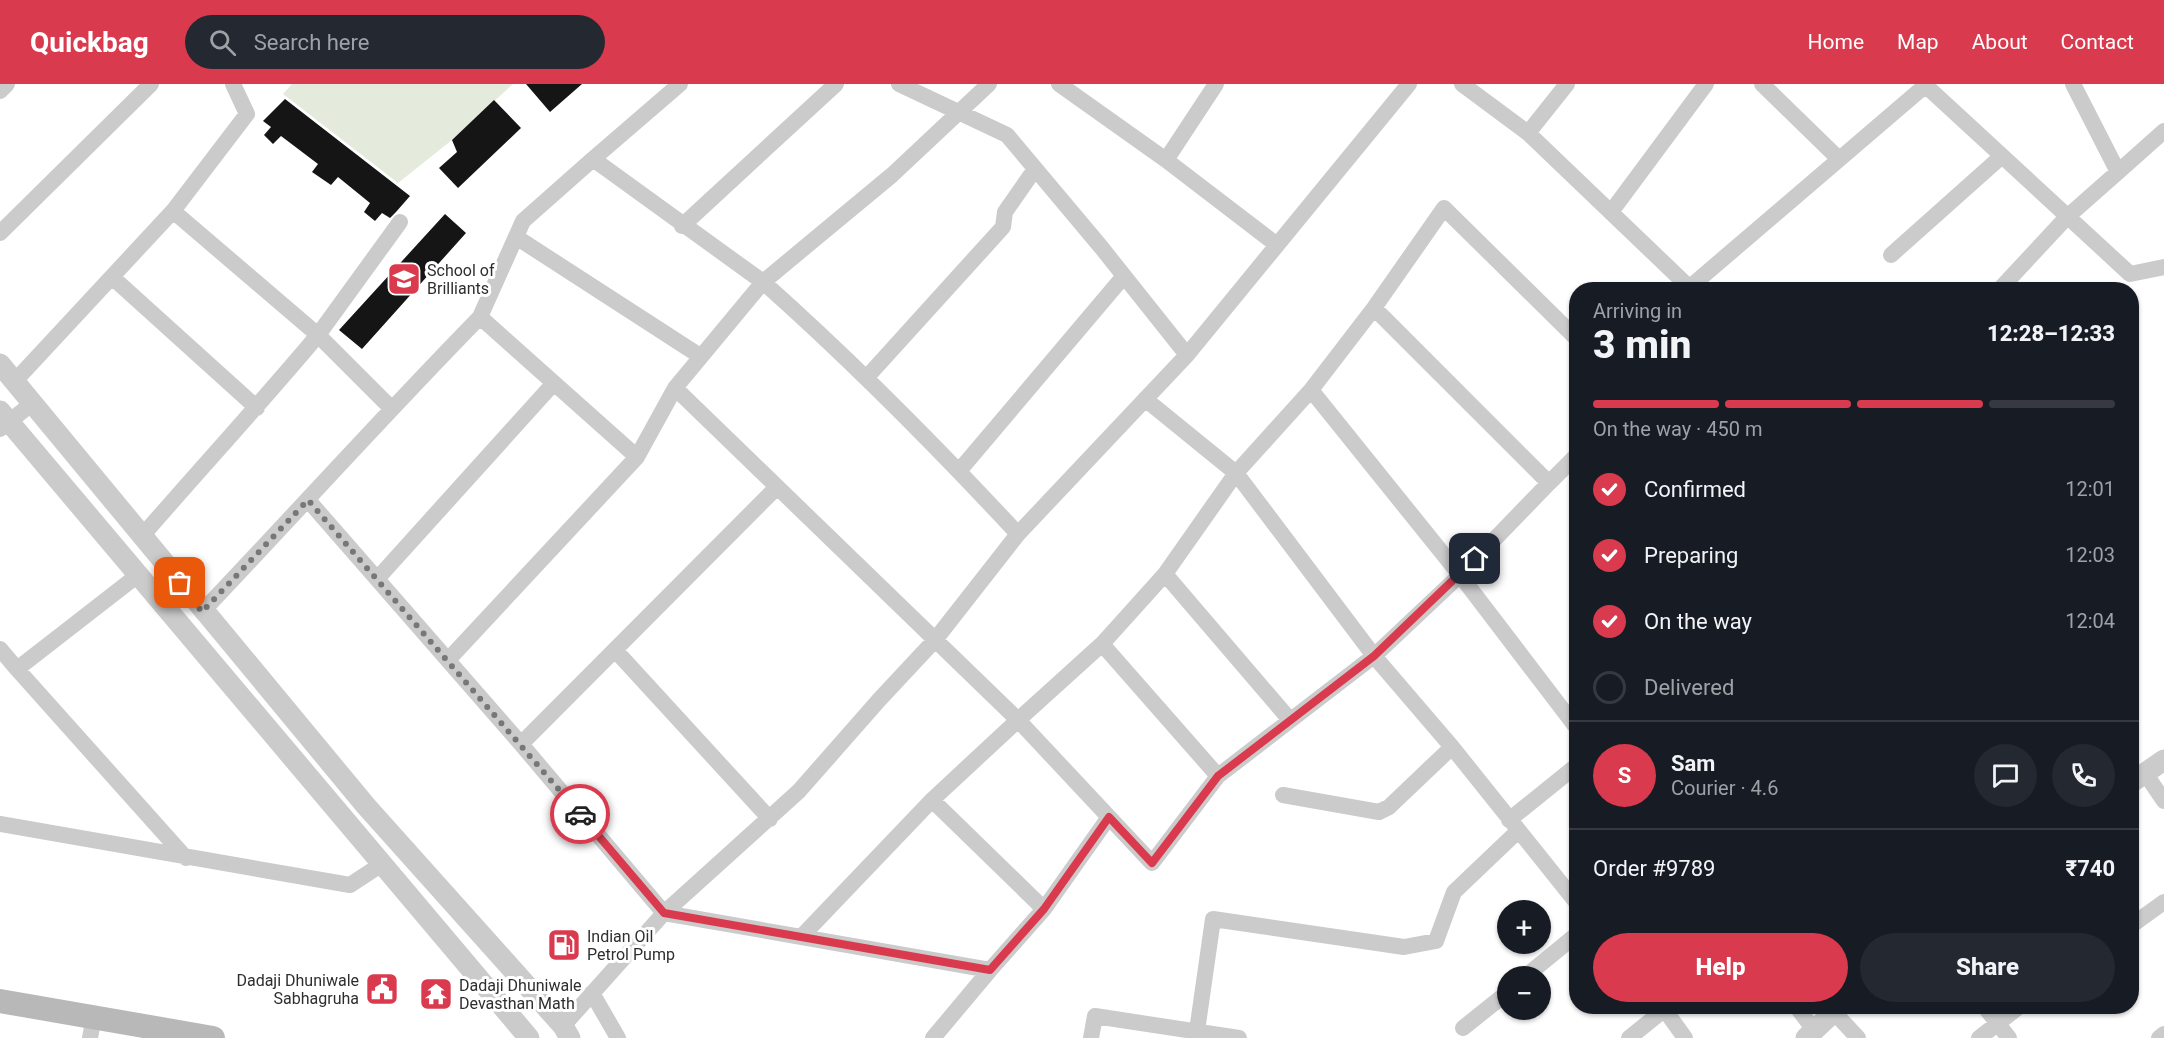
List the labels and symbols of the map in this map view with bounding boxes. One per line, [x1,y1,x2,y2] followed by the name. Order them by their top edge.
[386,261,422,297] school or university icon: School of Brilliants
[427,261,495,298] place label: School of Brilliants
[1449,533,1500,584] pin
[154,557,205,608] pin
[550,784,610,844] courier
[546,927,582,963] fuel station icon: Indian Oil Petrol Pump
[587,927,675,964] place label: Indian Oil Petrol Pump
[236,971,359,1008] place label: Dadaji Dhuniwale Sabhagruha
[364,971,400,1007] public building icon: Dadaji Dhuniwale Sabhagruha
[418,976,454,1012] temple icon: Dadaji Dhuniwale Devasthan Math
[459,976,582,1013] place label: Dadaji Dhuniwale Devasthan Math

